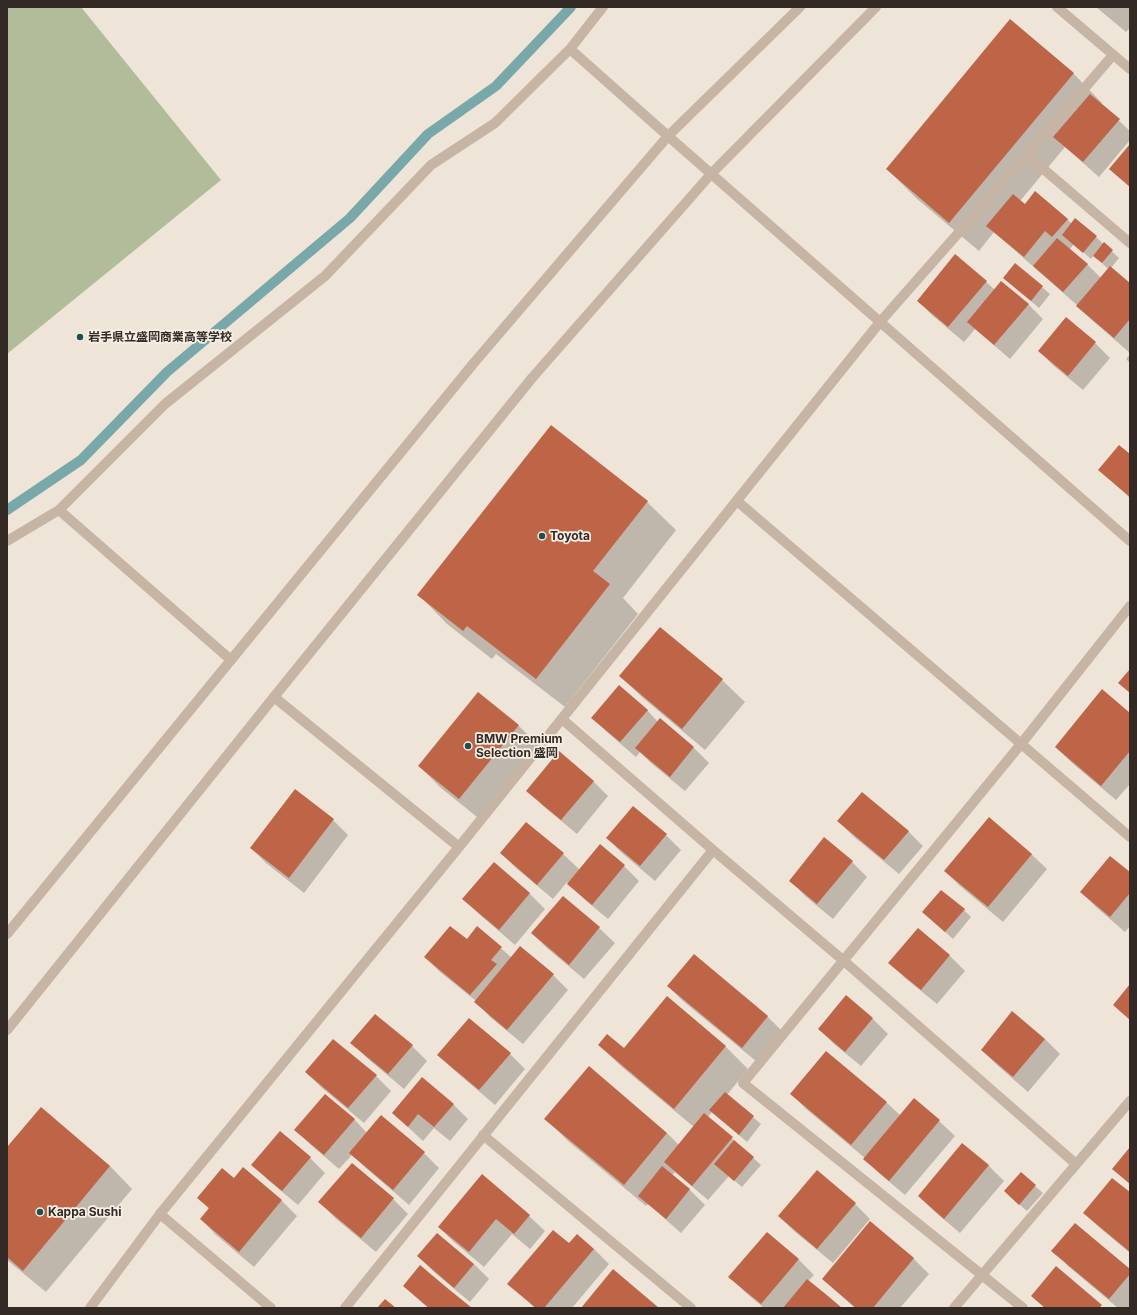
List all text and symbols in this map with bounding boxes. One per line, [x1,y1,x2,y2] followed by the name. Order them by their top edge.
[88,330,232,344] place label: 岩手県立盛岡商業高等学校
[75,332,85,342] marker: 岩手県立盛岡商業高等学校
[550,529,590,543] place label: Toyota
[537,531,547,541] marker: Toyota
[476,732,563,760] place label: BMW Premium Selection 盛岡
[463,741,473,751] marker: BMW Premium Selection 盛岡
[48,1205,121,1219] place label: Kappa Sushi
[35,1207,45,1217] marker: Kappa Sushi

